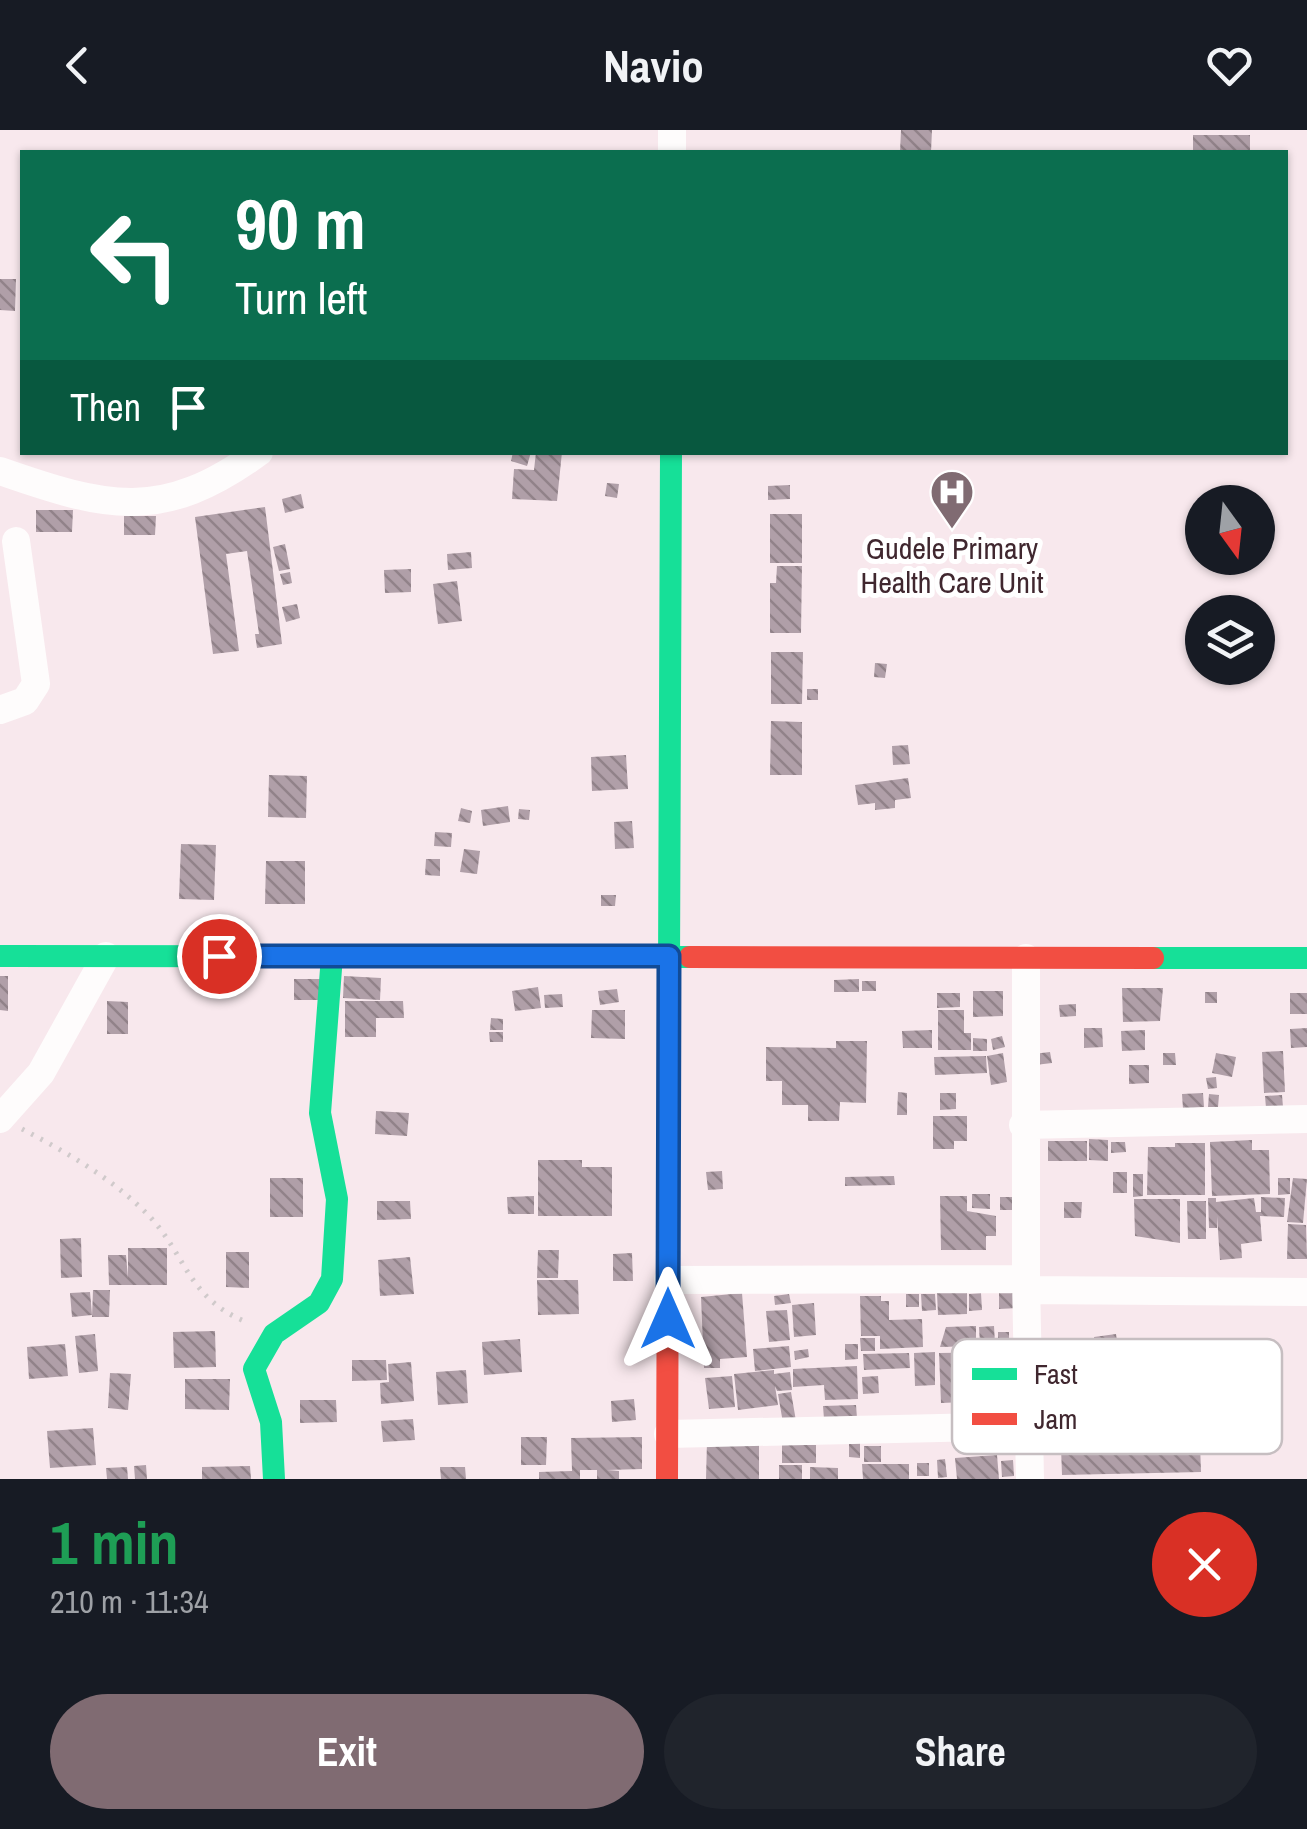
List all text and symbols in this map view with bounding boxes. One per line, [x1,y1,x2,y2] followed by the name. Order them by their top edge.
[603,35,704,96] text: Navio
[50,38,105,93] icon: back
[1202,38,1257,93] icon: heart
[235,177,366,271] text: 90 m
[70,190,200,320] icon: left
[235,267,367,328] text: Turn left
[161,380,216,435] icon: arrive
[70,382,141,433] text: Then
[929,469,975,530] hospital icon: Gudele Primary Health Care Unit
[1185,485,1275,575] north arrow
[1185,485,1275,685] map controls
[860,528,1044,602] place label: Gudele Primary Health Care Unit
[1185,595,1275,685] button: layers
[177,914,262,999] pin
[192,929,247,984] icon: arrive
[616,1267,720,1371] position arrow
[952,1339,1282,1454] legend
[1034,1355,1078,1393] text: Fast
[1034,1400,1077,1438] text: Jam
[50,1502,179,1583] text: 1 min
[1152,1512,1257,1617] button: close
[50,1580,209,1623] text: 210 m · 11:34
[50,1694,644,1809] button: Exit
[664,1694,1257,1809] button: Share

